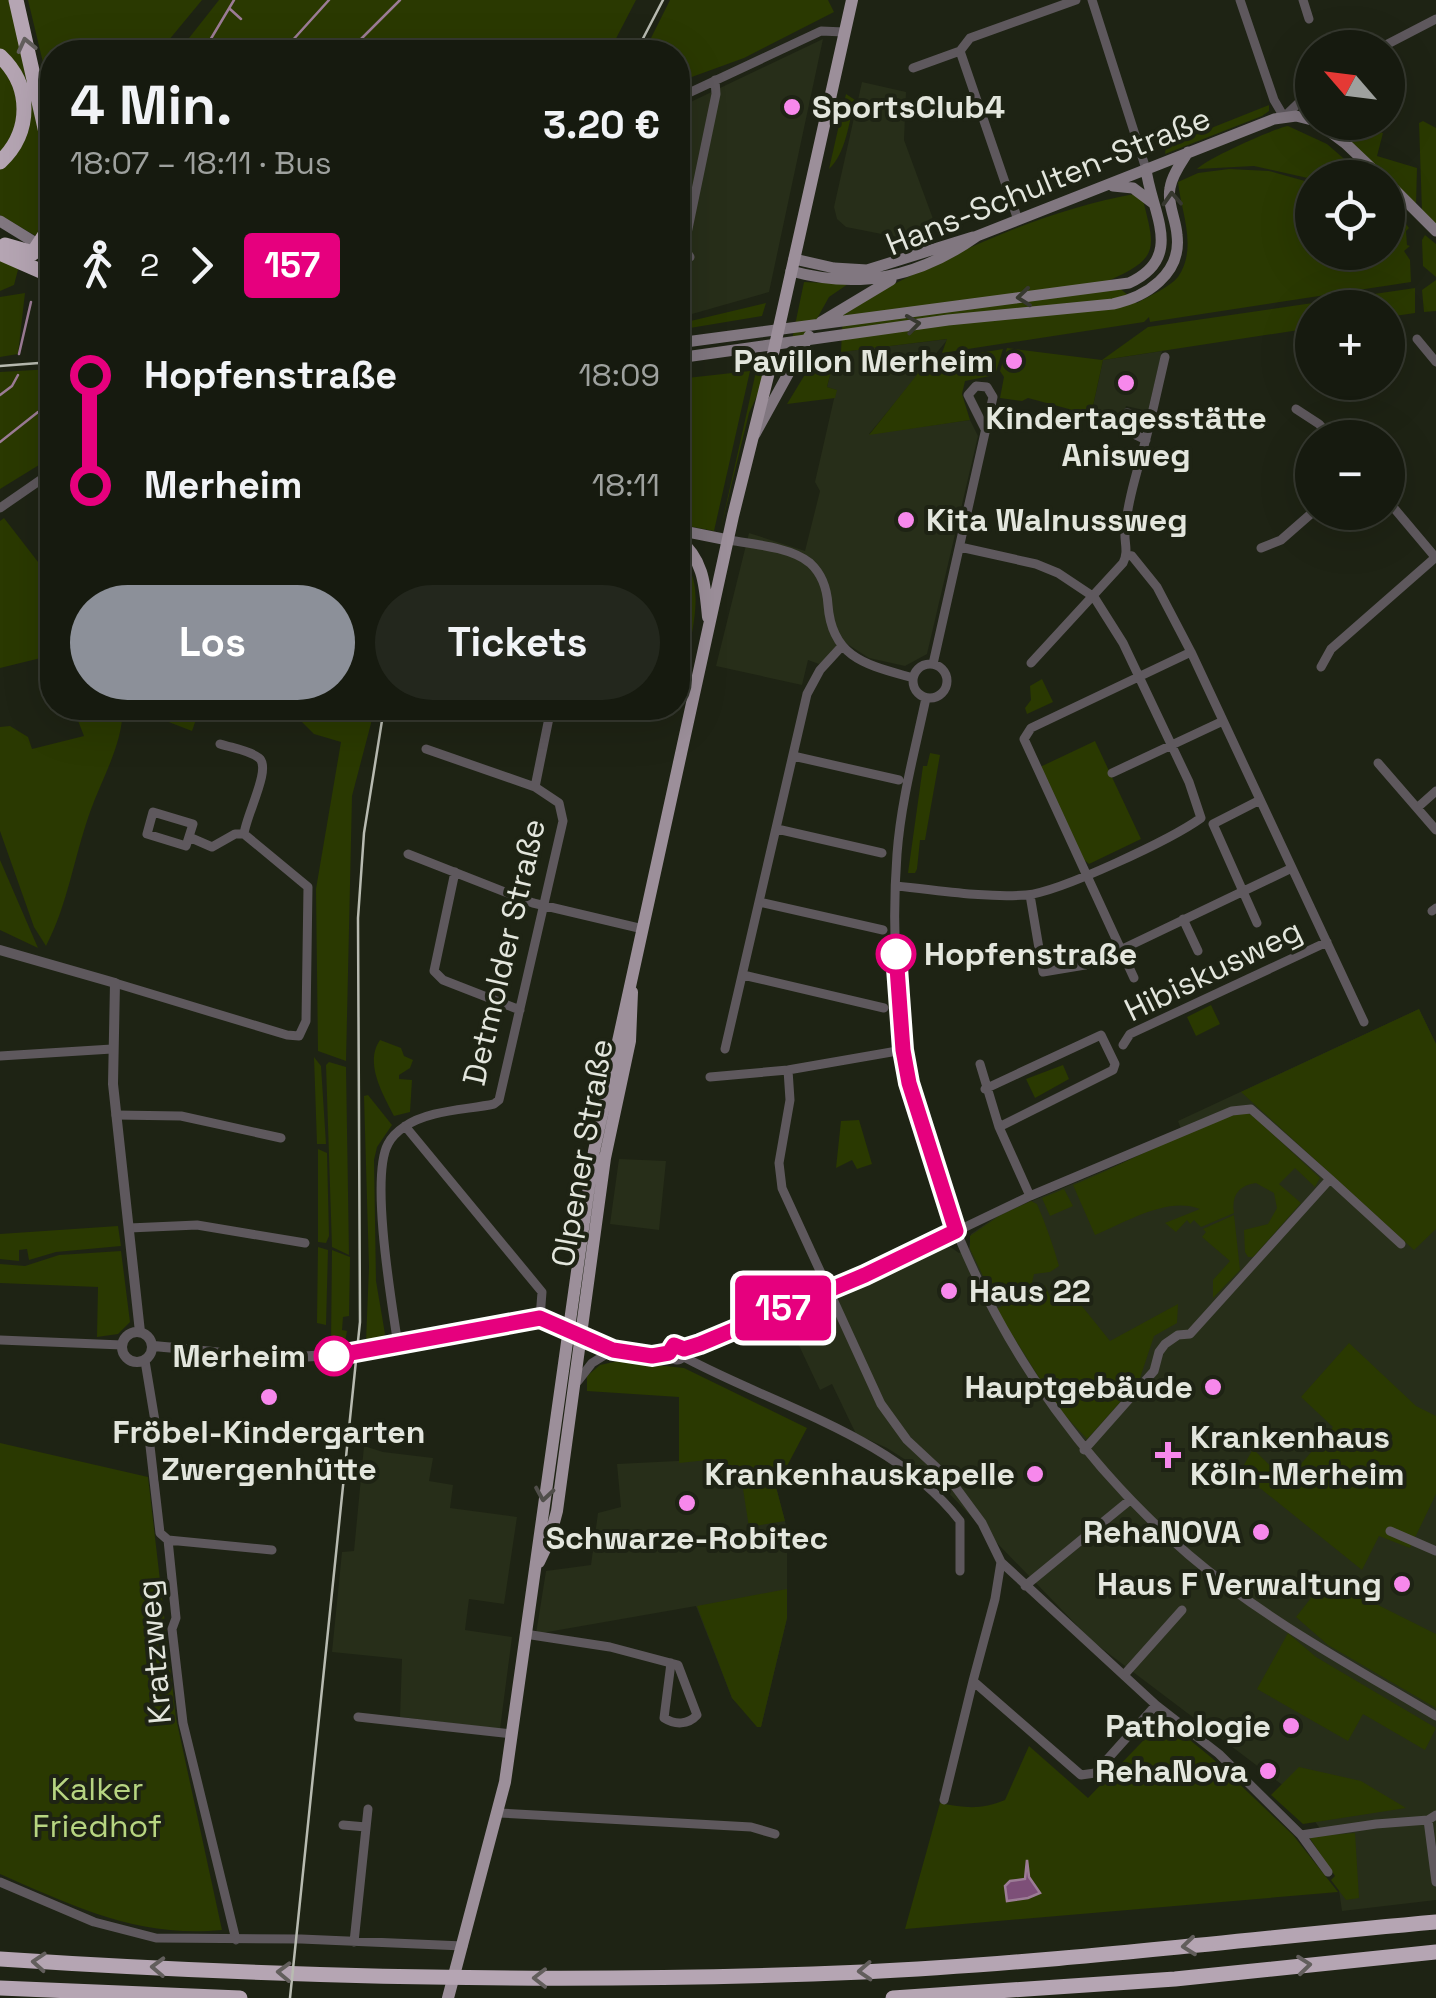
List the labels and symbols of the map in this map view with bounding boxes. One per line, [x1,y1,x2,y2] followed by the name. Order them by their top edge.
[1295,30,1405,140] north arrow
[17,37,38,54] one-way arrow
[812,87,1005,127] place label: SportsClub4
[781,96,803,118] marker: SportsClub4
[880,98,1216,264] street label: Hans-Schulten-Straße
[1162,191,1183,206] one-way arrow
[1016,286,1032,307] one-way arrow
[904,315,921,336] one-way arrow
[734,341,994,381] place label: Pavillon Merheim
[1003,350,1025,372] marker: Pavillon Merheim
[1115,372,1137,394] marker: Kindertagesstätte Anisweg
[985,398,1267,475] place label: Kindertagesstätte Anisweg
[926,500,1188,540] place label: Kita Walnussweg
[895,509,917,531] marker: Kita Walnussweg
[454,815,554,1089] street label: Detmolder Straße
[1118,910,1308,1030] street label: Hibiskusweg
[924,934,1137,974] place label: Hopfenstraße
[877,935,915,973] marker: Hopfenstraße
[542,1036,622,1270] street label: Olpener Straße
[969,1271,1091,1311] place label: Haus 22
[726,1276,840,1340] line badge: 157
[938,1280,960,1302] marker: Haus 22
[173,1336,306,1376] place label: Merheim
[315,1337,353,1375] marker: Merheim
[964,1367,1193,1407] place label: Hauptgebäude
[1202,1376,1224,1398] marker: Hauptgebäude
[258,1386,280,1408] marker: Fröbel-Kindergarten Zwergenhütte
[113,1412,426,1489] place label: Fröbel-Kindergarten Zwergenhütte
[1190,1417,1405,1494] place label: Krankenhaus Köln-Merheim
[1155,1442,1181,1468] marker: Krankenhaus Köln-Merheim
[704,1454,1015,1494] place label: Krankenhauskapelle
[1024,1463,1046,1485] marker: Krankenhauskapelle
[535,1486,556,1502] one-way arrow
[676,1492,698,1514] marker: Schwarze-Robitec
[1083,1512,1241,1552] place label: RehaNOVA
[546,1518,828,1558] place label: Schwarze-Robitec
[1250,1521,1272,1543] marker: RehaNOVA
[1097,1564,1382,1604] place label: Haus F Verwaltung
[1391,1573,1413,1595] marker: Haus F Verwaltung
[128,1578,180,1726] street label: Kratzweg
[1105,1706,1271,1746] place label: Pathologie
[1280,1715,1302,1737] marker: Pathologie
[1095,1751,1248,1791] place label: RehaNova
[1257,1760,1279,1782] marker: RehaNova
[32,1769,162,1846] park label: Kalker Friedhof
[1181,1935,1197,1956] one-way arrow
[30,1951,46,1973] one-way arrow
[1296,1955,1312,1977] one-way arrow
[149,1957,165,1978] one-way arrow
[857,1961,873,1982] one-way arrow
[275,1962,291,1983] one-way arrow
[532,1967,548,1989] one-way arrow

